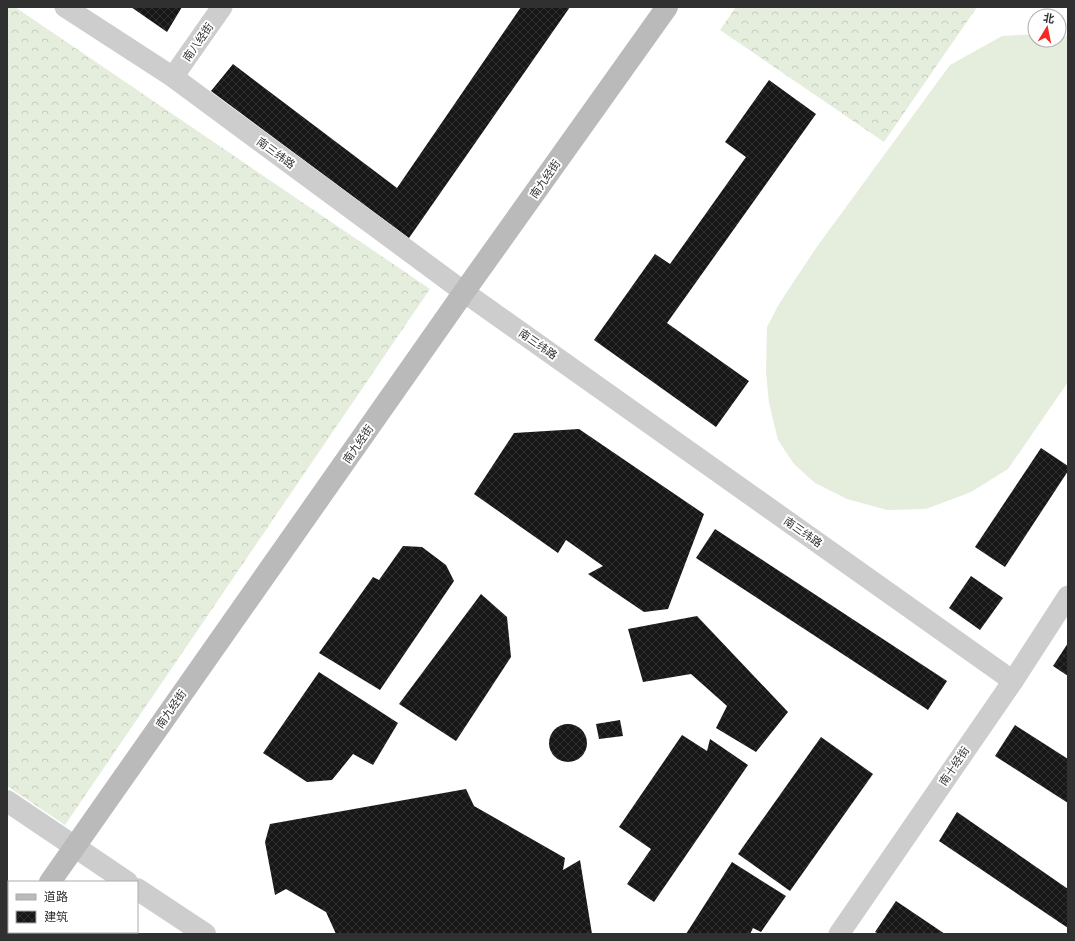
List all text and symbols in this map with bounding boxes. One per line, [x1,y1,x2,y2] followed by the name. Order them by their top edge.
[1027,8,1067,48] north arrow
[1042,10,1055,26] text: 北
[180,20,216,64] street label: 南八经街
[254,134,298,172] street label: 南三纬路
[527,157,563,201] street label: 南九经街
[516,326,560,362] street label: 南三纬路
[340,422,376,466] street label: 南九经街
[781,514,825,550] street label: 南三纬路
[153,687,189,731] street label: 南九经街
[936,744,972,788] street label: 南十经街
[8,881,138,933] legend
[44,889,68,904] text: 道路
[44,909,68,924] text: 建筑

